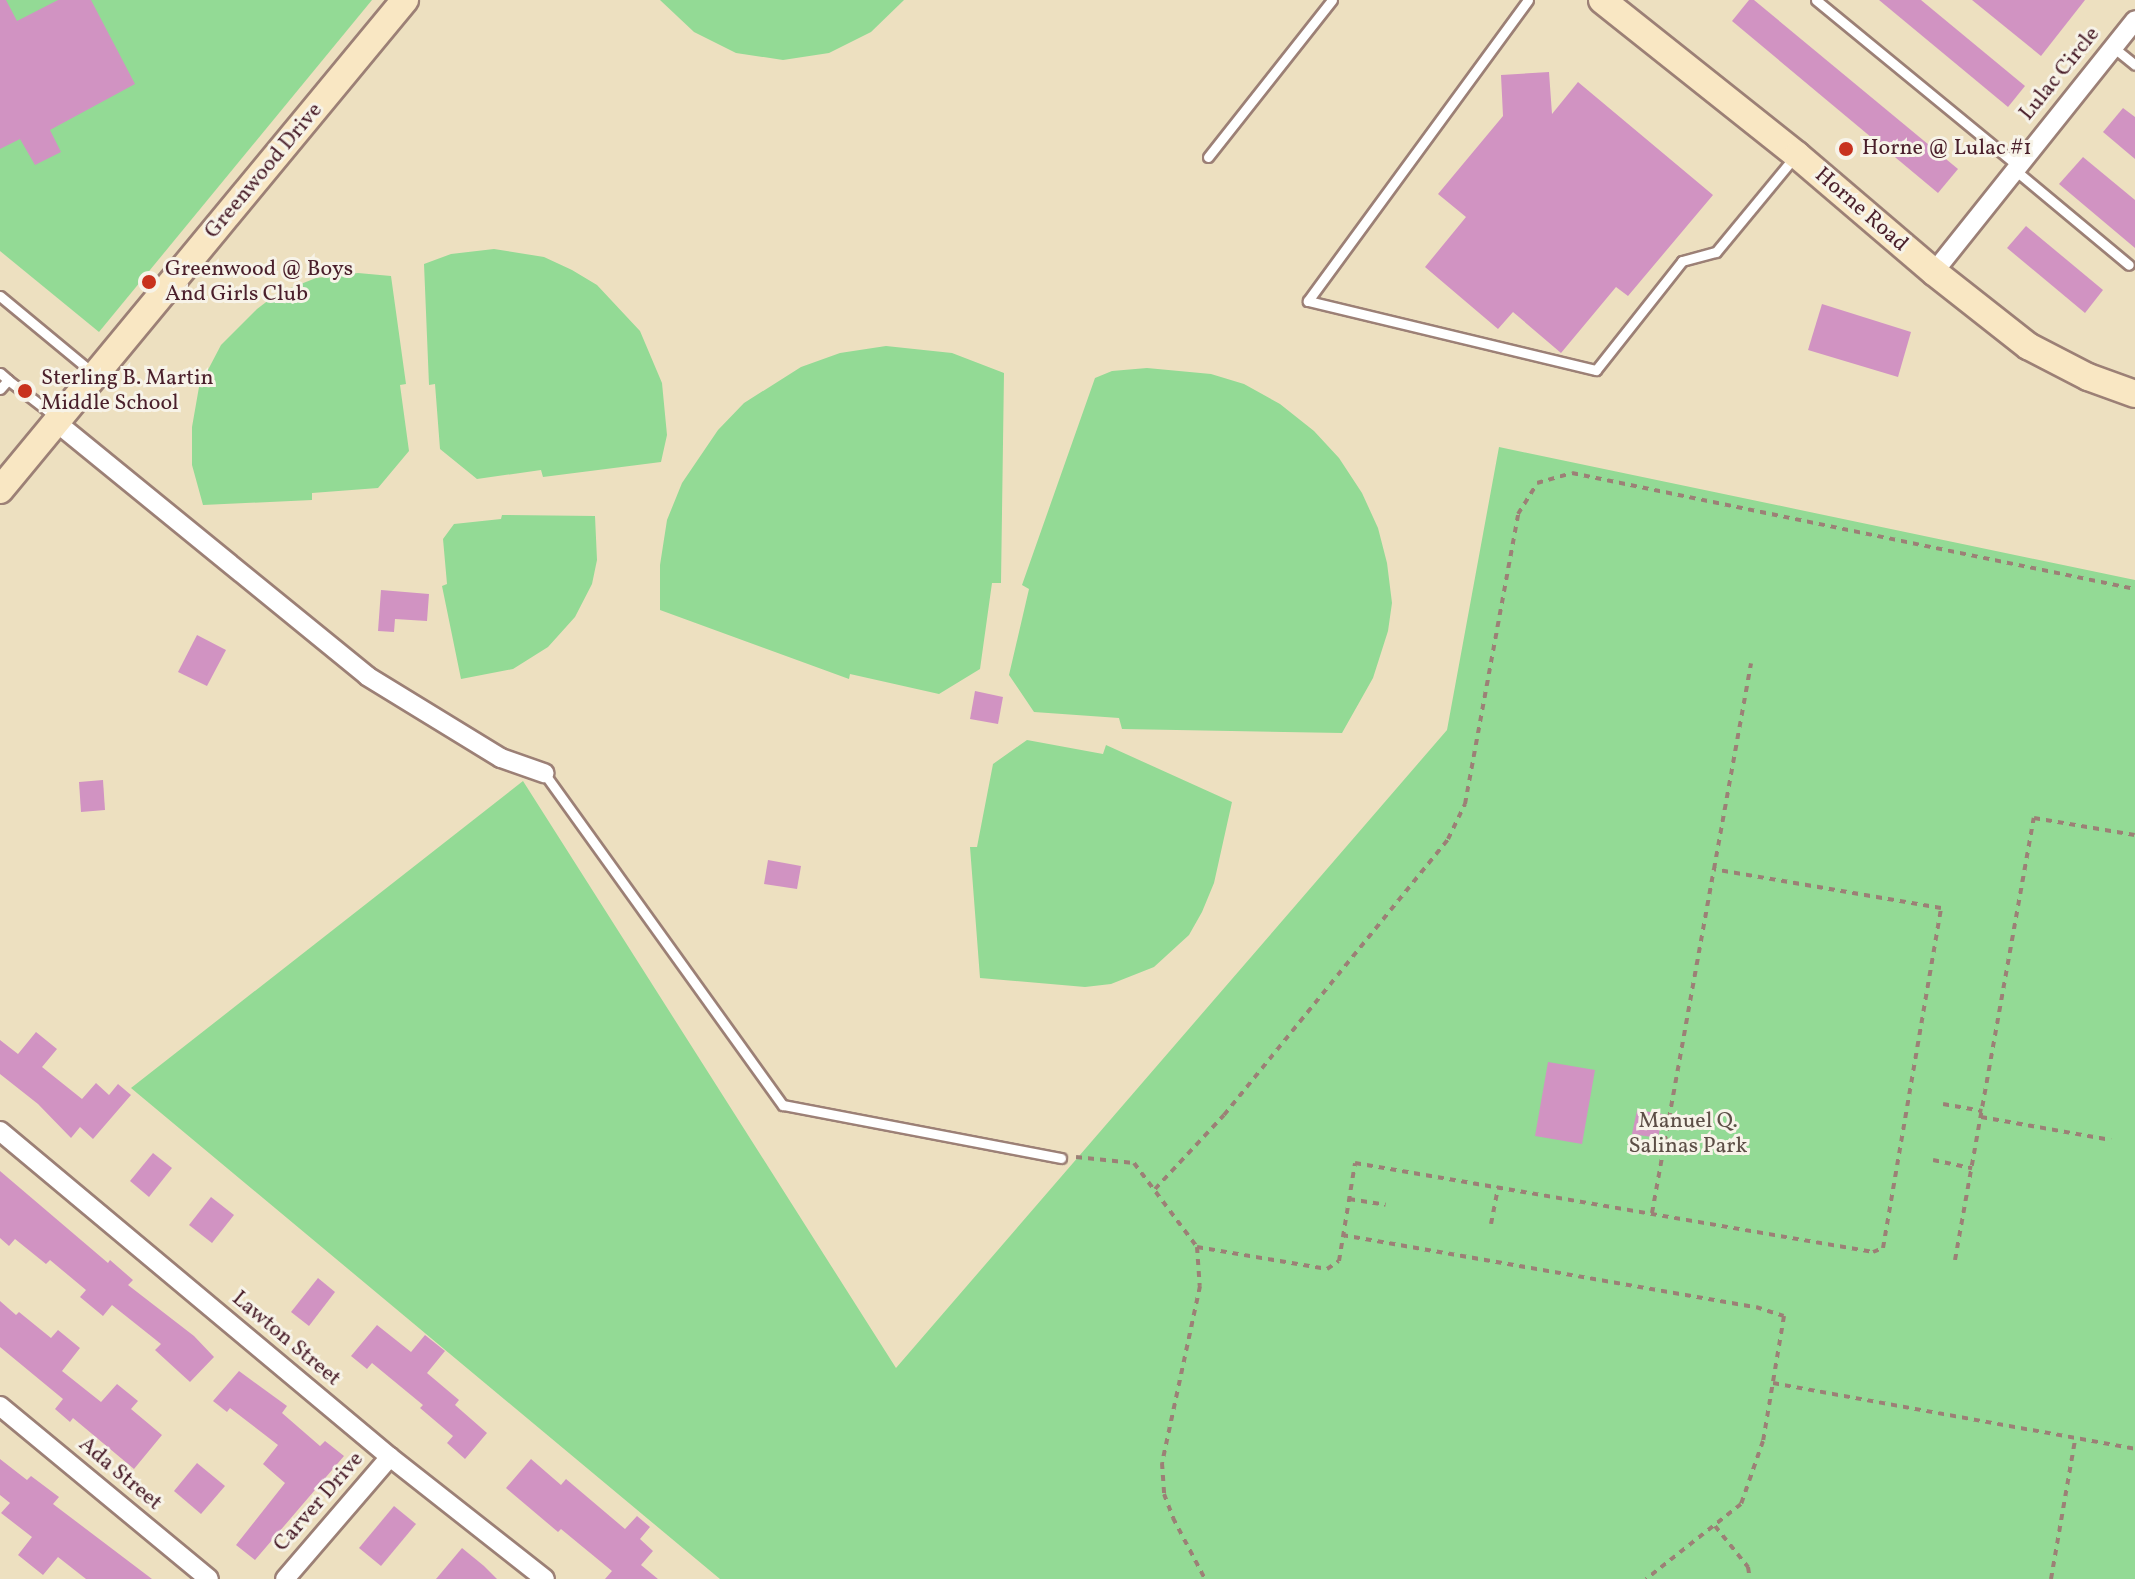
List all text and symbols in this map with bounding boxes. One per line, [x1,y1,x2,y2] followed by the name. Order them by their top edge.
[2014,22,2106,126] street label: Lulac Circle
[200,98,328,244] street label: Greenwood Drive
[1862,136,2032,162] place label: Horne @ Lulac #1
[1837,140,1855,158] marker: Horne @ Lulac #1
[1809,162,1913,258] street label: Horne Road
[165,256,353,308] place label: Greenwood @ Boys And Girls Club
[140,273,158,291] marker: Greenwood @ Boys And Girls Club
[41,365,214,416] place label: Sterling B. Martin Middle School
[16,382,34,400] marker: Sterling B. Martin Middle School
[1628,1108,1748,1160] park label: Manuel Q. Salinas Park
[226,1286,346,1392] street label: Lawton Street
[73,1432,167,1516] street label: Ada Street
[268,1447,370,1557] street label: Carver Drive

